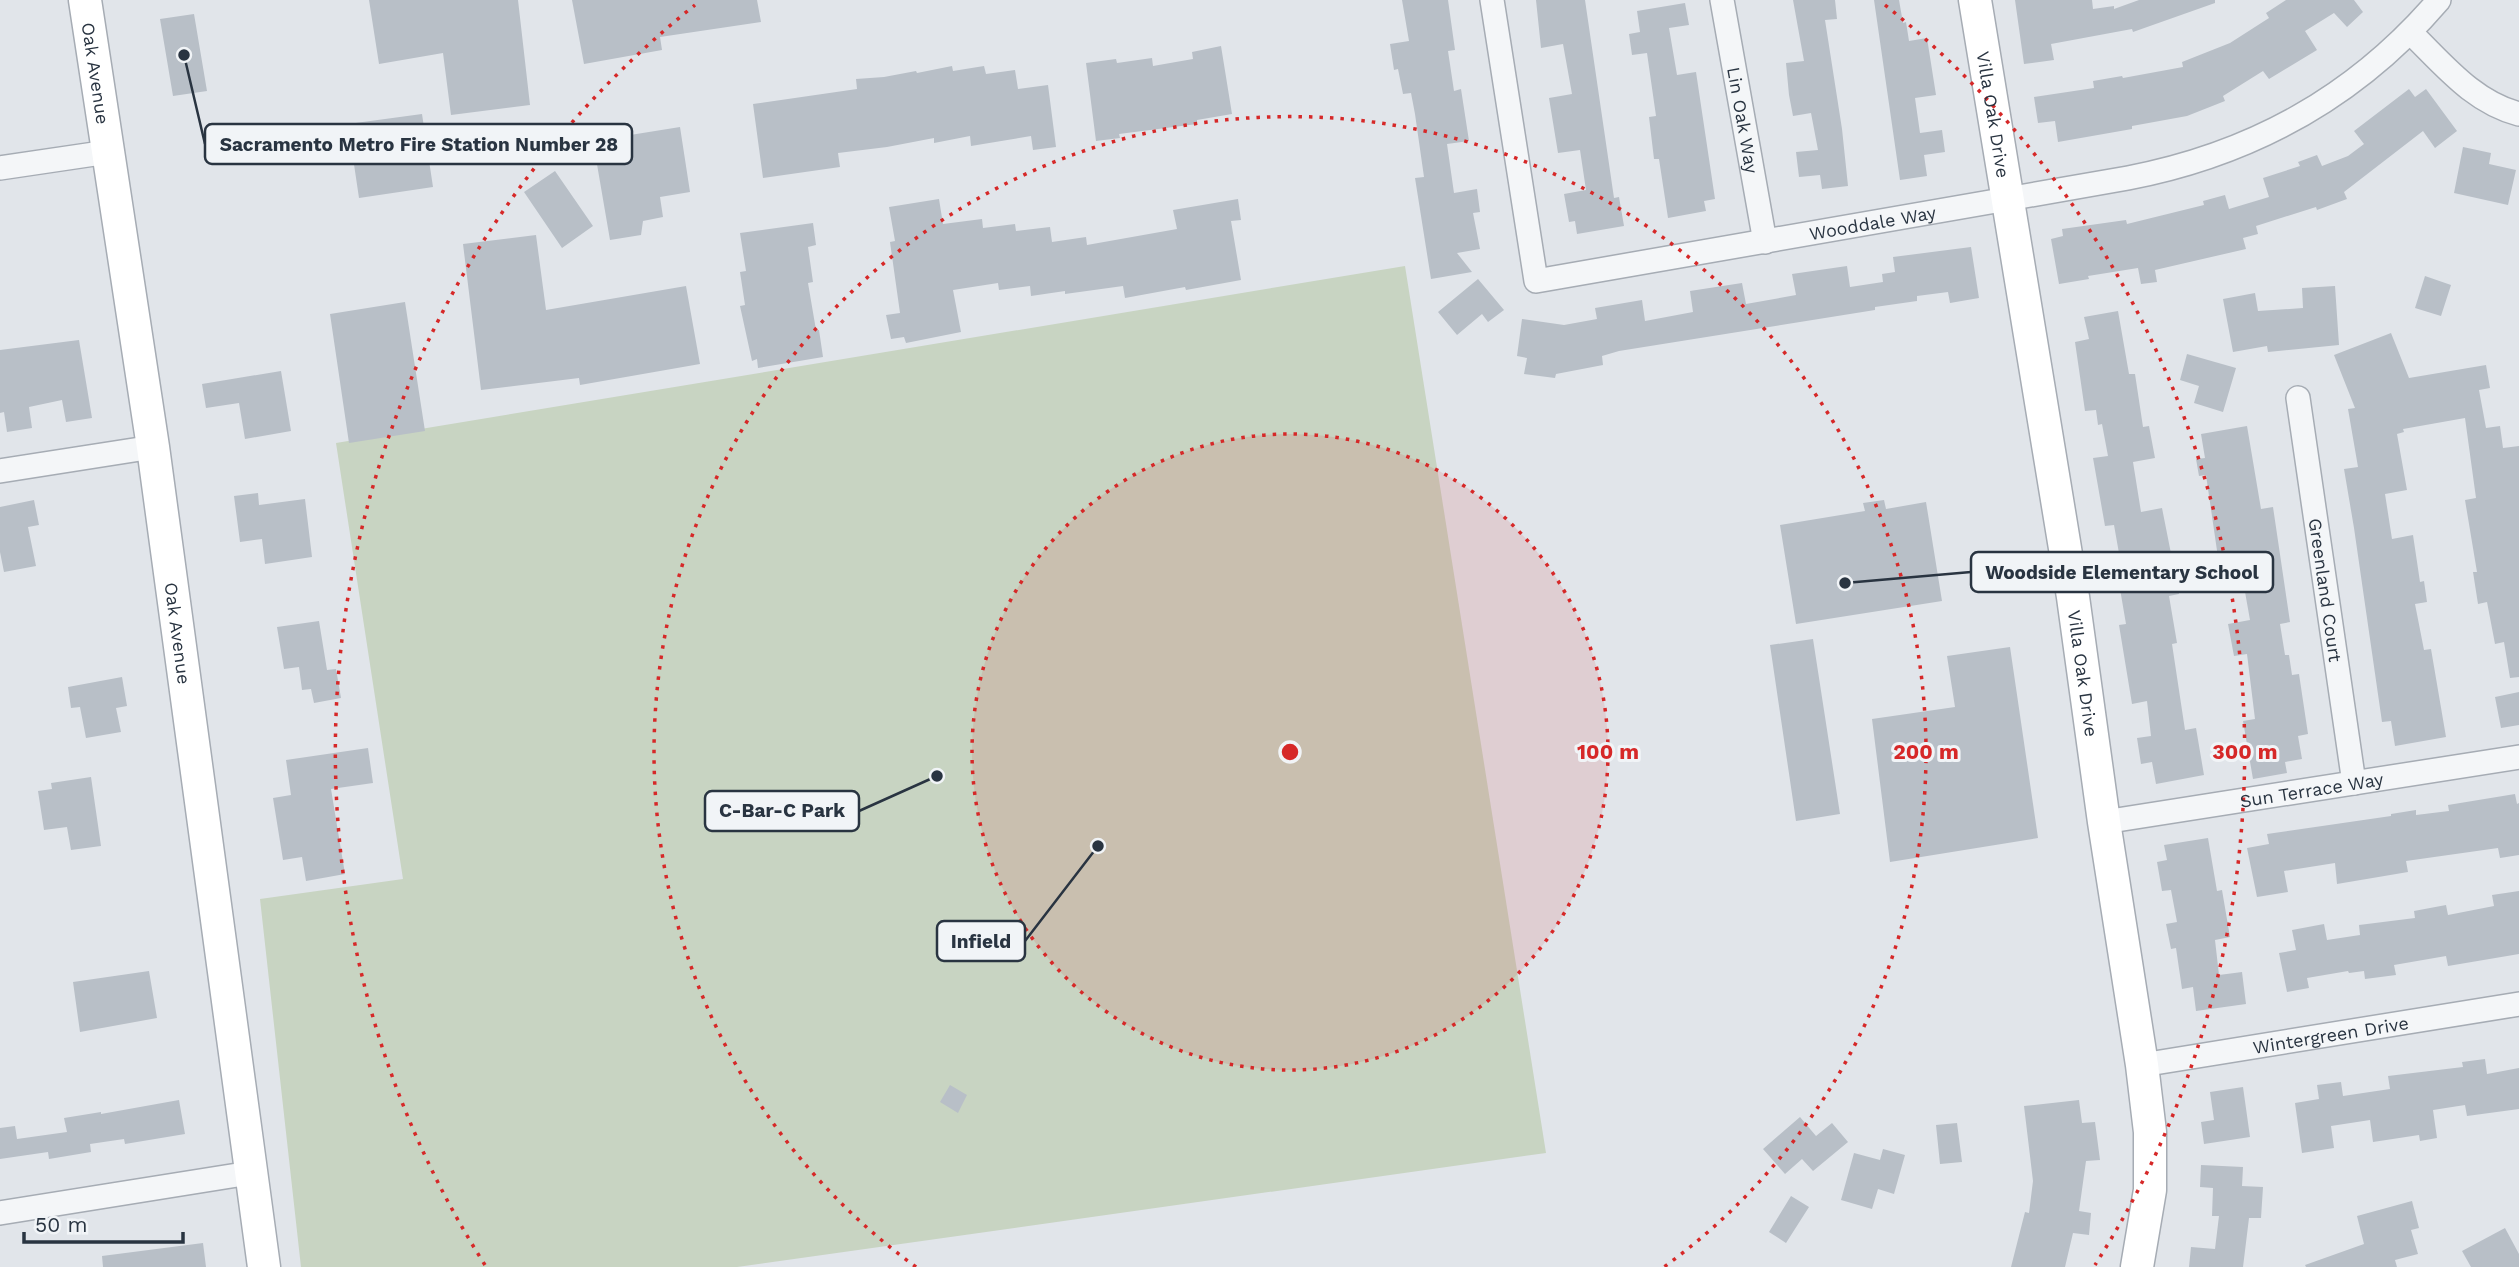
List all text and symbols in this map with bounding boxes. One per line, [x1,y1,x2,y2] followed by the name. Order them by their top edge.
[78,21,114,125] street label: Oak Avenue
[1973,50,2015,179] street label: Villa Oak Drive
[1724,65,1763,176] street label: Lin Oak Way
[205,124,632,164] callout: Sacramento Metro Fire Station Number 28
[220,133,618,156] text: Sacramento Metro Fire Station Number 28
[1808,201,1938,244] street label: Wooddale Way
[2305,517,2347,664] street label: Greenland Court
[1971,552,2273,592] callout: Woodside Elementary School
[1985,561,2260,584] text: Woodside Elementary School
[161,581,195,685] street label: Oak Avenue
[2064,609,2103,738] street label: Villa Oak Drive
[1577,739,1639,764] text: 100 m
[1893,739,1959,764] text: 200 m
[2212,739,2278,764] text: 300 m
[1278,740,1302,764] centre of rings
[2238,768,2385,811] street label: Sun Terrace Way
[705,791,859,831] callout: C-Bar-C Park
[719,799,845,822] text: C-Bar-C Park
[937,921,1025,961] callout: Infield
[951,930,1011,953] text: Infield
[2251,1012,2410,1057] street label: Wintergreen Drive
[24,1200,184,1244] scale bar
[35,1212,87,1237] text: 50 m

